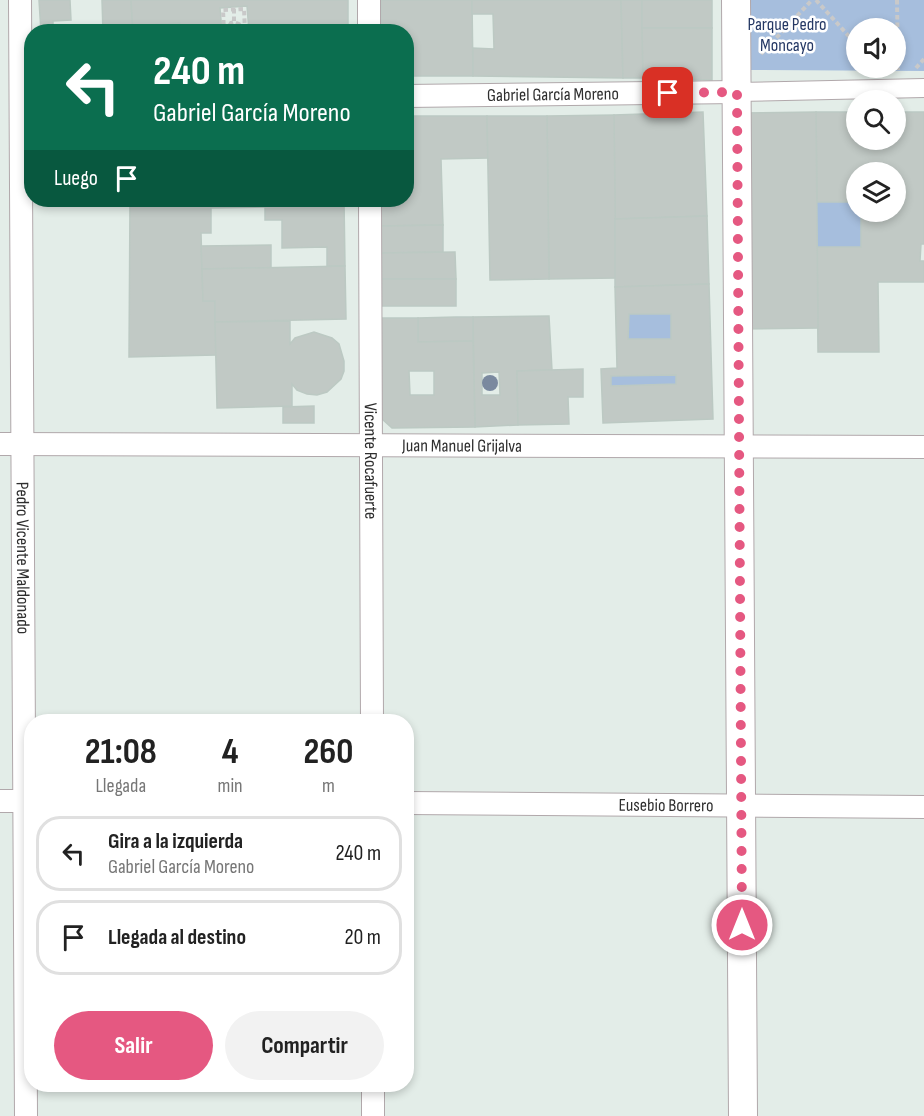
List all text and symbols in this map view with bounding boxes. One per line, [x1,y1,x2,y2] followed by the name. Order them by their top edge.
[748,14,826,56] park label: Parque Pedro Moncayo
[846,18,906,222] map controls
[846,18,906,78] button: sound
[153,46,245,97] text: 240 m
[54,48,132,126] icon: left
[642,67,693,118] pin
[651,76,684,109] icon: arrive
[487,83,619,106] street label: Gabriel García Moreno
[846,90,906,150] button: search
[153,97,351,129] text: Gabriel García Moreno
[110,162,143,195] icon: arrive
[846,162,906,222] button: layers
[54,165,98,192] text: Luego
[360,403,382,519] street label: Vicente Rocafuerte
[401,435,522,456] street label: Juan Manuel Grijalva
[12,482,34,634] street label: Pedro Vicente Maldonado
[85,731,157,774] text: 21:08
[222,731,239,774] text: 4
[303,731,353,774] text: 260
[95,774,146,798] text: Llegada
[218,774,243,798] text: min
[322,774,335,798] text: m
[618,794,714,816] street label: Eusebio Borrero
[108,828,243,855] text: Gira a la izquierda
[57,837,90,870] icon: left
[335,840,381,867] text: 240 m
[108,855,254,879] text: Gabriel García Moreno
[710,893,774,957] position arrow
[57,921,90,954] icon: arrive
[108,924,246,951] text: Llegada al destino
[345,924,381,951] text: 20 m
[54,1011,213,1080] button: Salir
[225,1011,384,1080] button: Compartir

